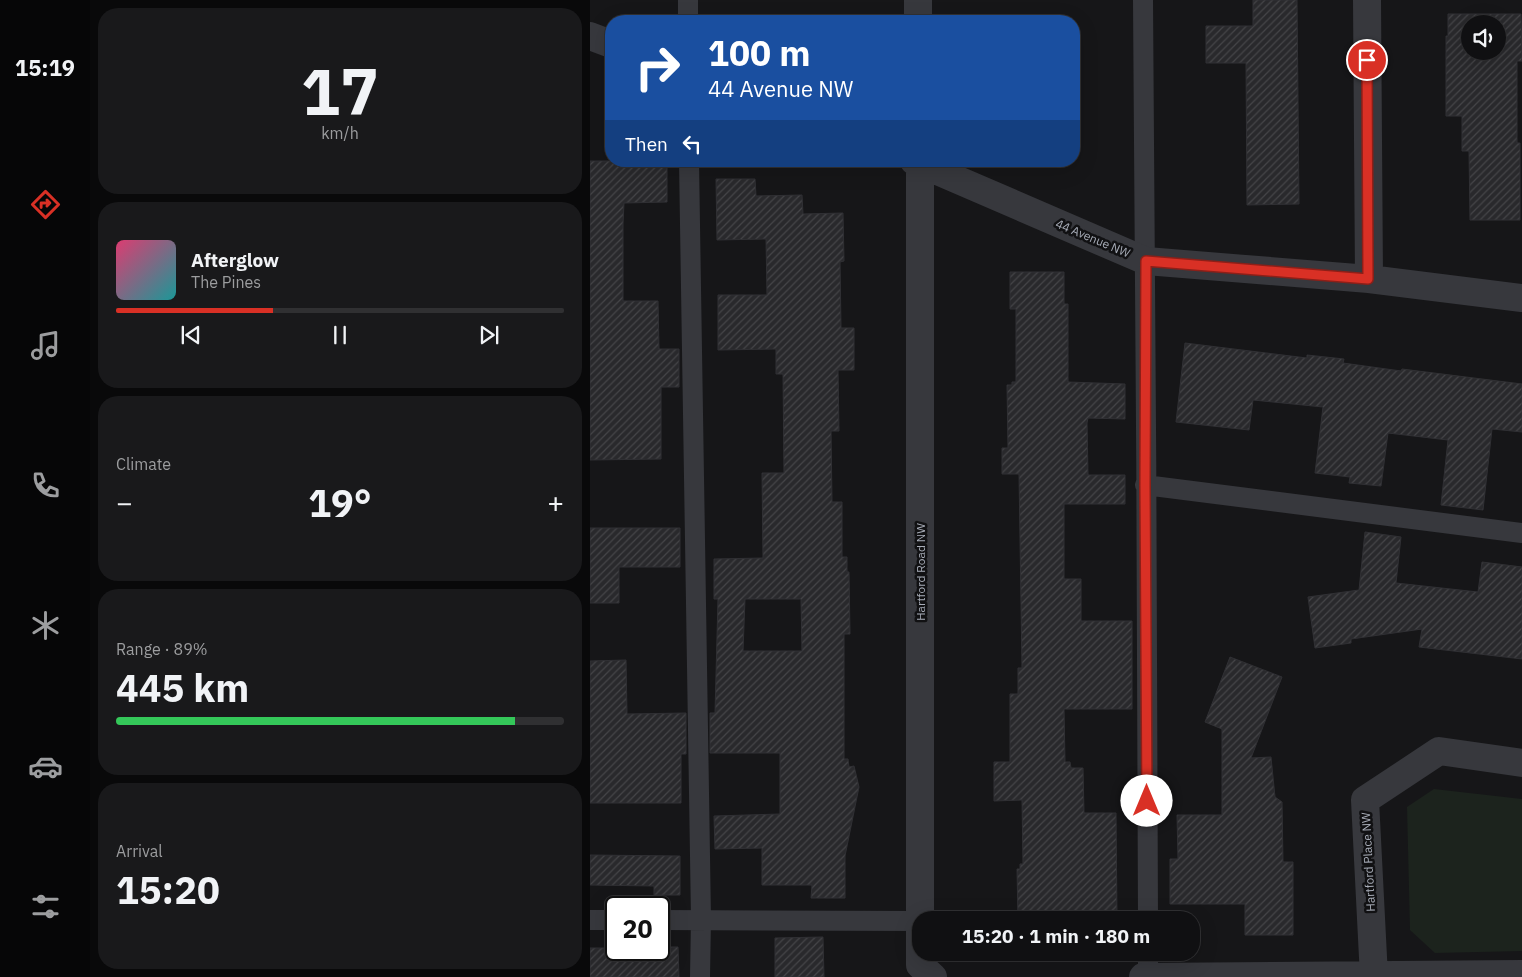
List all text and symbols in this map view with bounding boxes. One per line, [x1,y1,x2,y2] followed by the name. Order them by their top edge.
[1461,15,1506,60] map controls
[1461,15,1506,60] button: sound
[708,30,811,76] text: 100 m
[625,35,690,100] icon: right
[1346,39,1388,81] pin
[1353,46,1381,74] icon: arrive
[301,48,379,133] text: 17
[15,53,75,82] text: 15:19
[708,74,853,103] text: 44 Avenue NW
[321,123,359,143] text: km/h
[678,130,706,158] icon: left
[625,132,668,156] text: Then
[28,187,63,222] icon: directions
[1054,216,1133,261] street label: 44 Avenue NW
[191,248,279,272] text: Afterglow
[191,272,261,292] text: The Pines
[177,321,205,349] icon: previous
[326,321,354,349] icon: pause
[475,321,503,349] icon: next
[28,328,63,363] icon: music
[116,454,171,474] text: Climate
[28,468,63,503] icon: phone
[308,478,372,527] text: 19°
[116,484,133,521] text: −
[547,484,564,521] text: +
[913,523,928,621] street label: Hartford Road NW
[28,608,63,643] icon: climate
[116,639,208,659] text: Range · 89%
[116,663,249,712] text: 445 km
[28,749,63,784] icon: car
[1120,774,1172,826] position arrow
[1358,812,1378,912] street label: Hartford Place NW
[116,841,163,861] text: Arrival
[116,865,220,914] text: 15:20
[28,889,63,924] icon: filters
[605,896,670,961] speed limit sign: 20
[962,924,1150,948] text: 15:20 · 1 min · 180 m

